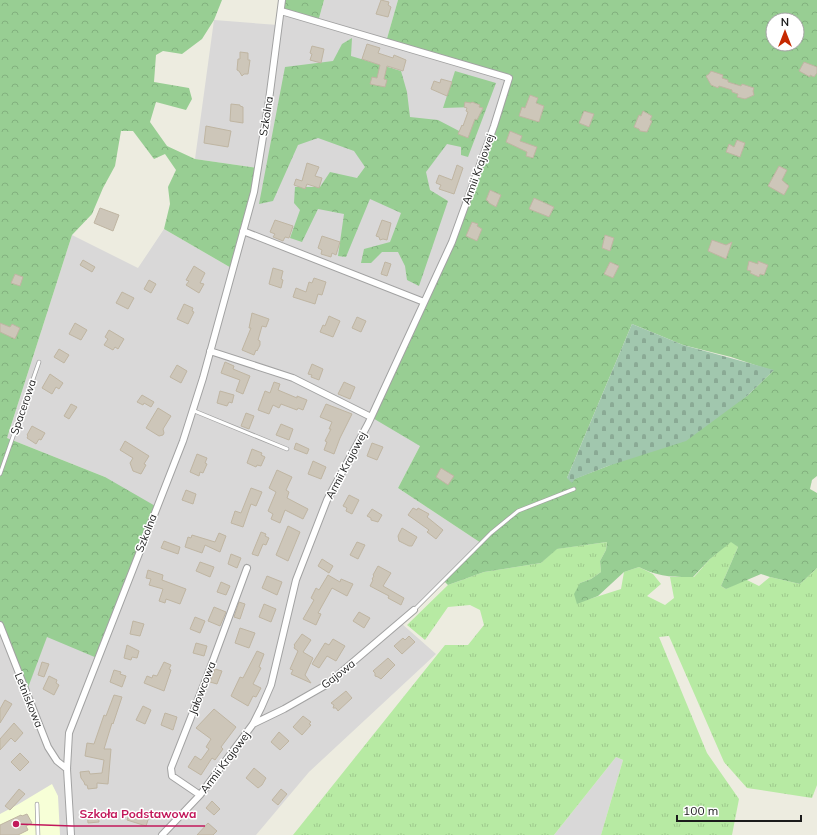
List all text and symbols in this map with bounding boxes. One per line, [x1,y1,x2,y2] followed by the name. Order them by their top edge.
[765,12,805,52] north arrow
[781,15,789,29] text: N
[256,95,276,137] street label: Szkolna
[459,132,497,206] street label: Armii Krajowej
[7,378,39,436] street label: Spacerowa
[322,429,370,501] street label: Armii Krajowej
[132,512,160,554] street label: Szkolna
[318,656,358,692] street label: Gajowa
[185,659,219,717] street label: Jałowcowa
[12,670,46,730] street label: Letniskowa
[197,728,253,796] street label: Armii Krajowej
[677,797,801,823] scale bar
[72,802,205,826] callout: Szkoła Podstawowa
[683,803,718,818] text: 100 m
[80,806,197,821] text: Szkoła Podstawowa

